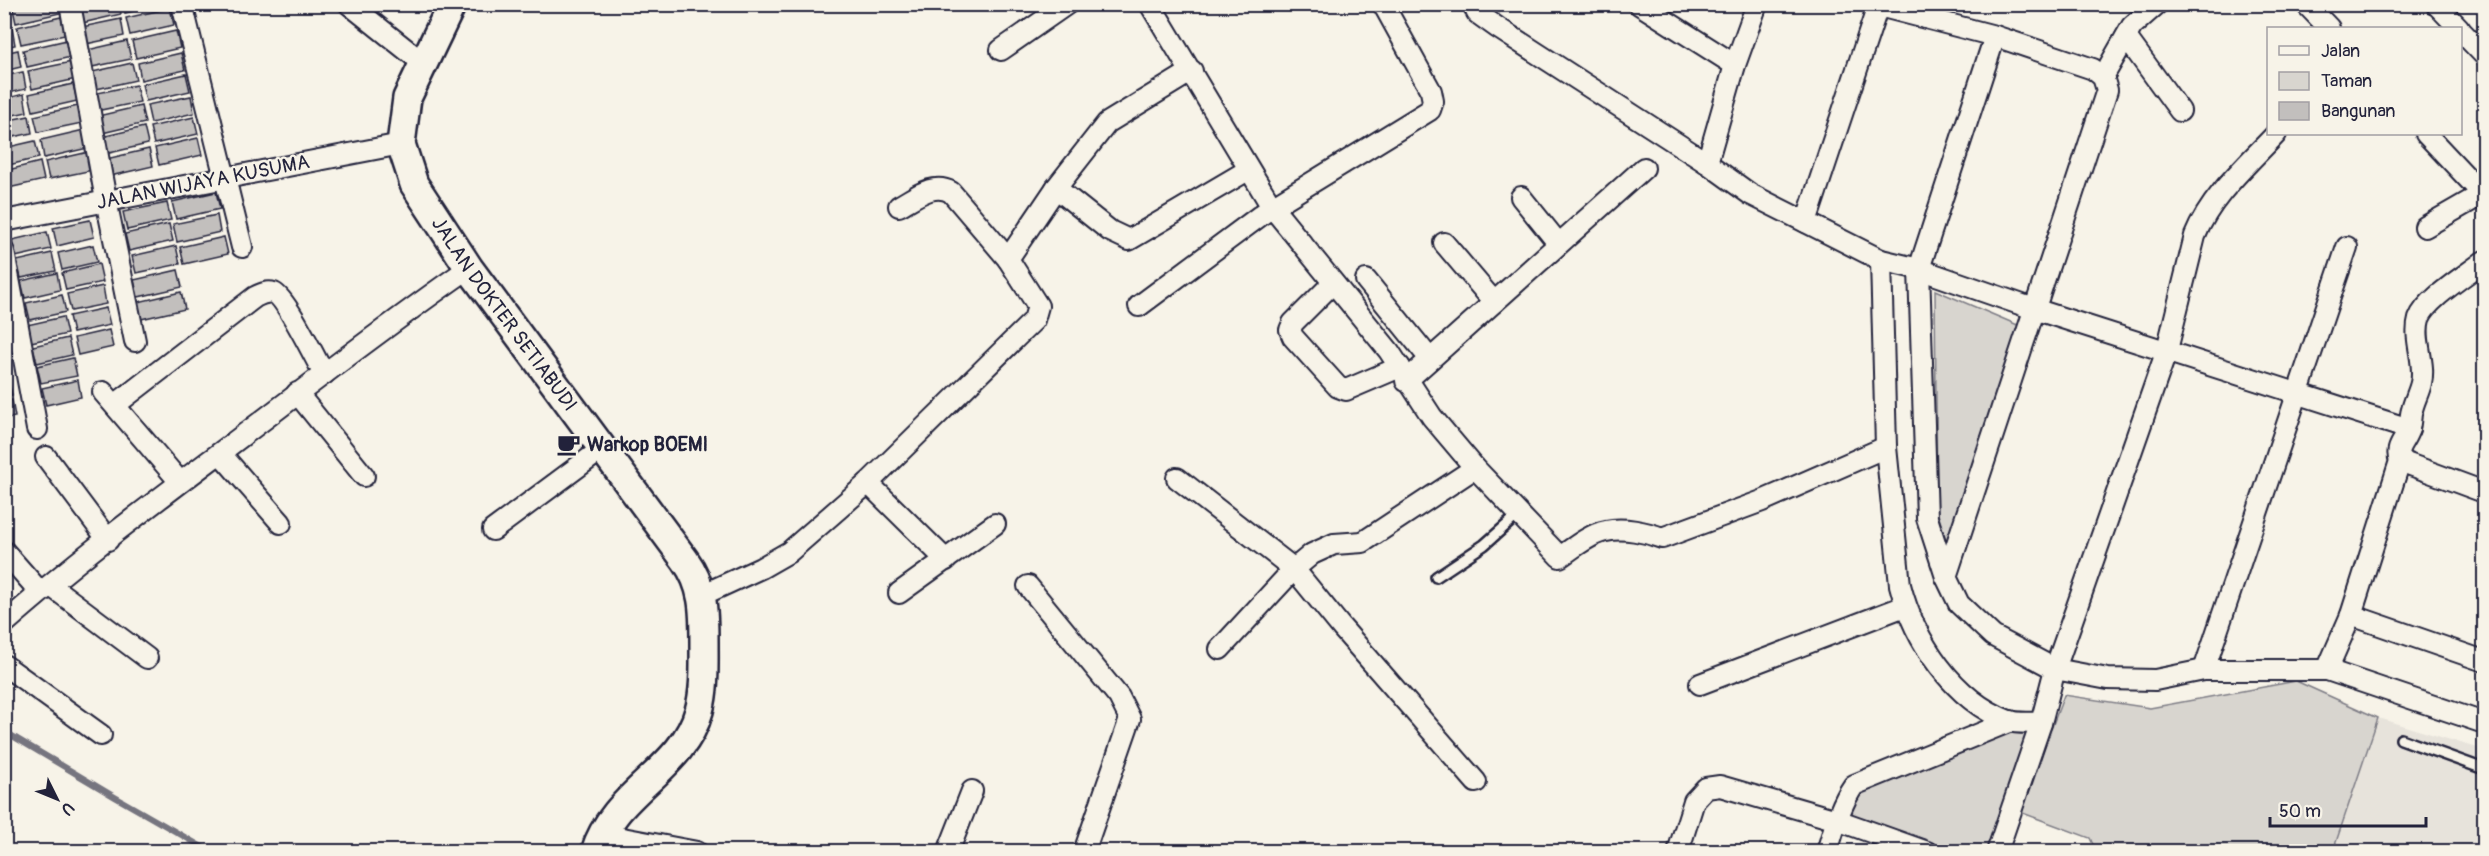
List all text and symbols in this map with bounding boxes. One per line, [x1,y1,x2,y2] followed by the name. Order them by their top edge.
[2267,27,2462,135] legend
[2321,40,2360,63] text: Jalan
[2321,70,2372,93] text: Taman
[2321,100,2396,123] text: Bangunan
[94,149,312,215] street label: JALAN WIJAYA KUSUMA
[426,212,583,416] street label: JALAN DOKTER SETIABUDI
[556,431,582,457] cafe icon: Warkop BOEMI
[587,432,708,457] place label: Warkop BOEMI
[27,769,87,829] north arrow
[2270,790,2426,828] scale bar
[56,798,78,820] text: U
[2279,800,2321,823] text: 50 m

